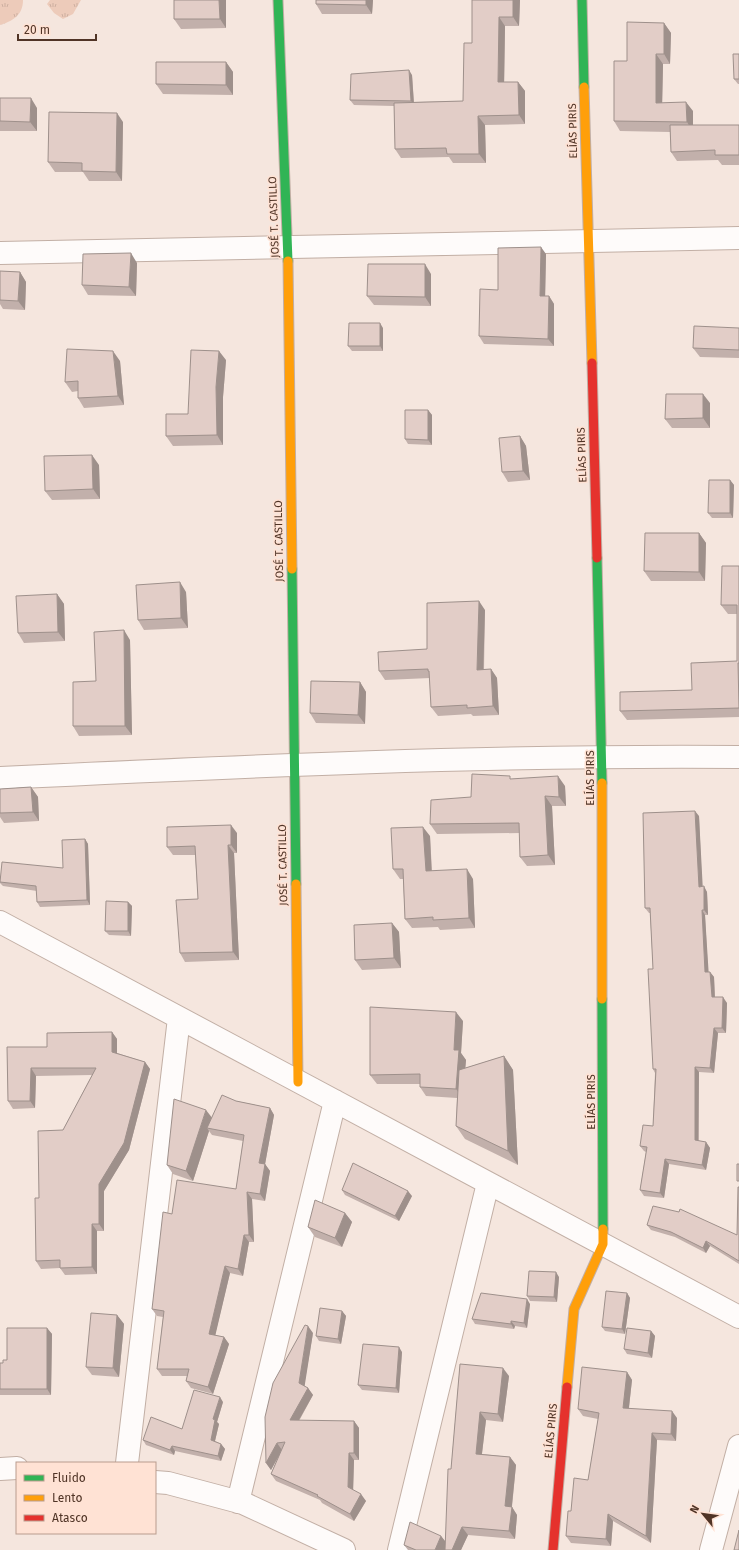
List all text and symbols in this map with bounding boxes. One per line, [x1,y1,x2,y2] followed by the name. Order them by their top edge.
[18,16,96,42] scale bar
[24,23,50,37] text: 20 m
[565,103,580,159] street label: ELÍAS PIRIS
[265,176,282,258] street label: JOSÉ T. CASTILLO
[574,427,589,483] street label: ELÍAS PIRIS
[271,500,286,582] street label: JOSÉ T. CASTILLO
[583,750,597,806] street label: ELÍAS PIRIS
[275,824,290,906] street label: JOSÉ T. CASTILLO
[584,1074,598,1130] street label: ELÍAS PIRIS
[541,1403,560,1459] street label: ELÍAS PIRIS
[16,1462,156,1534] legend
[52,1471,86,1485] text: Fluido
[52,1491,82,1505] text: Lento
[683,1494,723,1534] north arrow
[687,1503,702,1516] text: N
[52,1511,88,1525] text: Atasco

